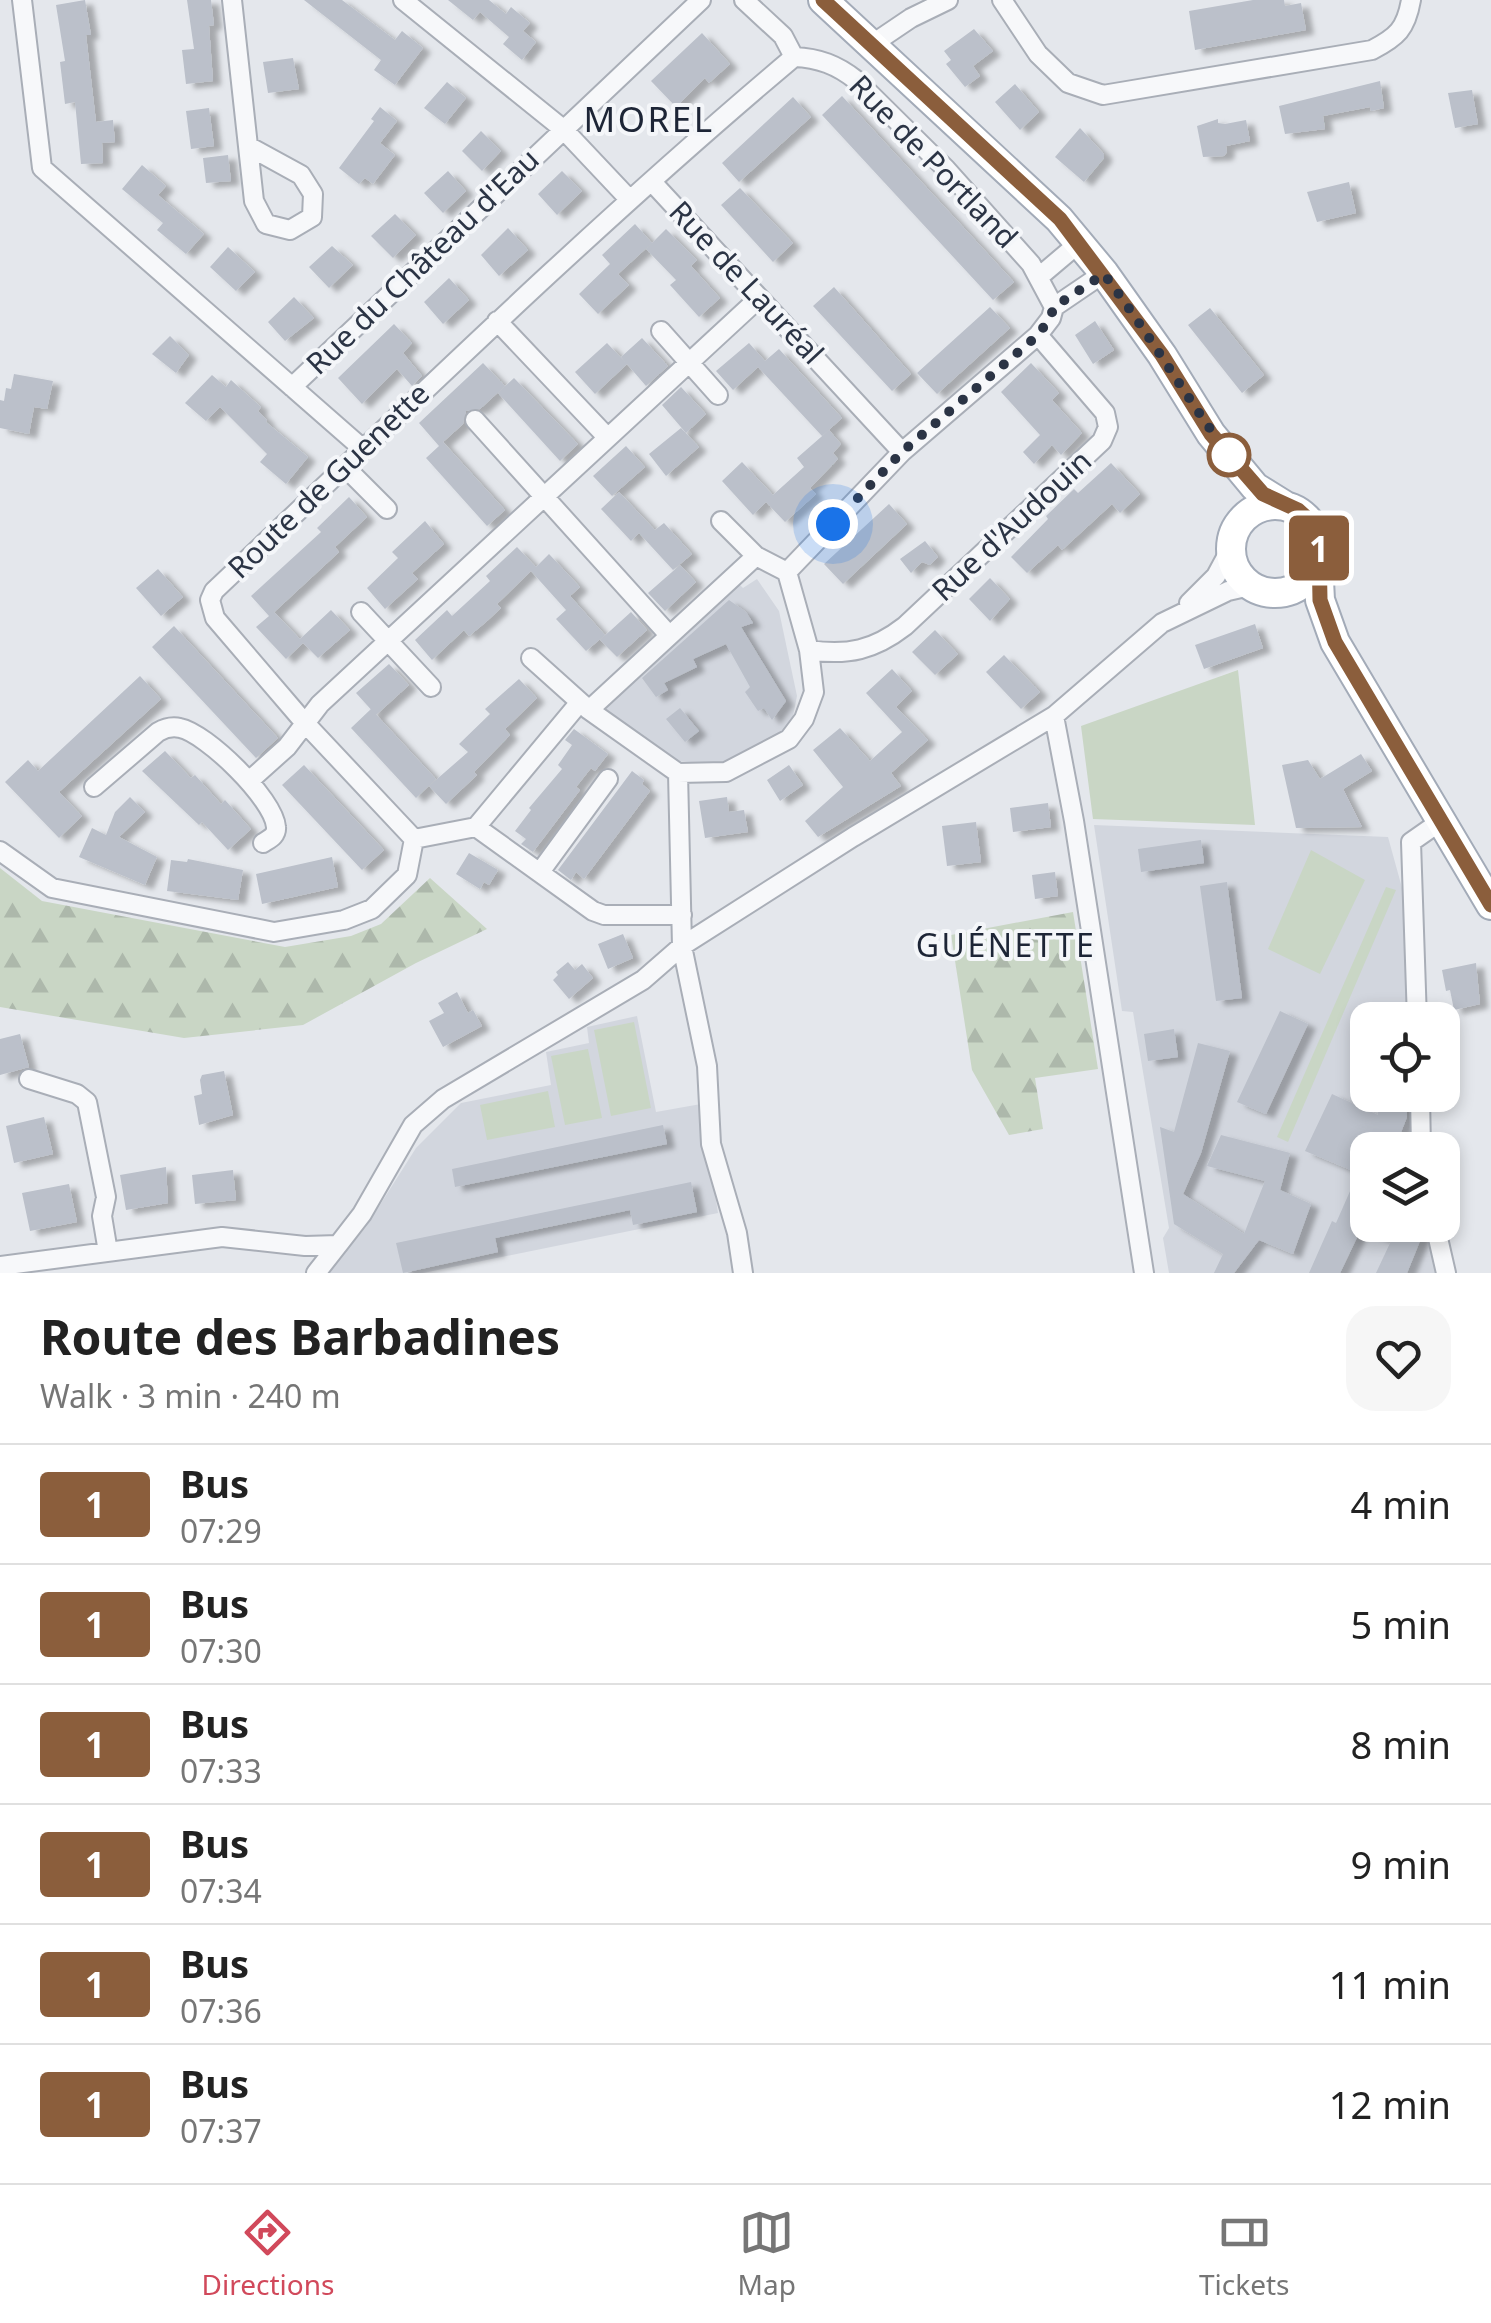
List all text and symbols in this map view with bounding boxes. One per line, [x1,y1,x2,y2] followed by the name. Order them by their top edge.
[841,65,1027,257] street label: Rue de Portland
[583,95,715,142] district label: MOREL
[297,139,547,383] street label: Rue du Château d'Eau
[661,191,834,373] street label: Rue de Lauréal
[218,373,438,587] street label: Route de Guenette
[1208,434,1250,476] unlabelled marker
[922,440,1100,610] street label: Rue d'Audouin
[808,499,858,549] your location
[1286,516,1352,580] line badge: 1
[1309,525,1329,572] text: 1
[916,923,1096,966] district label: GUÉNETTE
[1350,1002,1460,1242] map controls
[1350,1002,1460,1112] button: locate
[1350,1132,1460,1242] button: layers
[40,1304,560,1369] text: Route des Barbadines
[1346,1306,1451,1411] button: heart
[40,1374,341,1417] text: Walk · 3 min · 240 m
[180,1457,249,1509] text: Bus
[1351,1478,1451,1530] text: 4 min
[85,1481,105,1528] text: 1
[180,1509,262,1552] text: 07:29
[180,1577,249,1629] text: Bus
[1351,1598,1451,1650] text: 5 min
[85,1601,105,1648] text: 1
[180,1629,262,1672] text: 07:30
[180,1697,249,1749] text: Bus
[1351,1718,1451,1770] text: 8 min
[85,1721,105,1768] text: 1
[180,1749,262,1792] text: 07:33
[180,1817,249,1869] text: Bus
[1351,1838,1451,1890] text: 9 min
[85,1841,105,1888] text: 1
[180,1869,262,1912] text: 07:34
[180,1937,249,1989] text: Bus
[1329,1958,1451,2010] text: 11 min
[85,1961,105,2008] text: 1
[180,1989,262,2032] text: 07:36
[180,2057,249,2109] text: Bus
[1329,2078,1451,2130] text: 12 min
[85,2081,105,2128] text: 1
[180,2109,262,2152] text: 07:37
[202,2205,334,2303] tab: Directions
[738,2205,796,2303] tab: Map
[1199,2205,1289,2303] tab: Tickets

